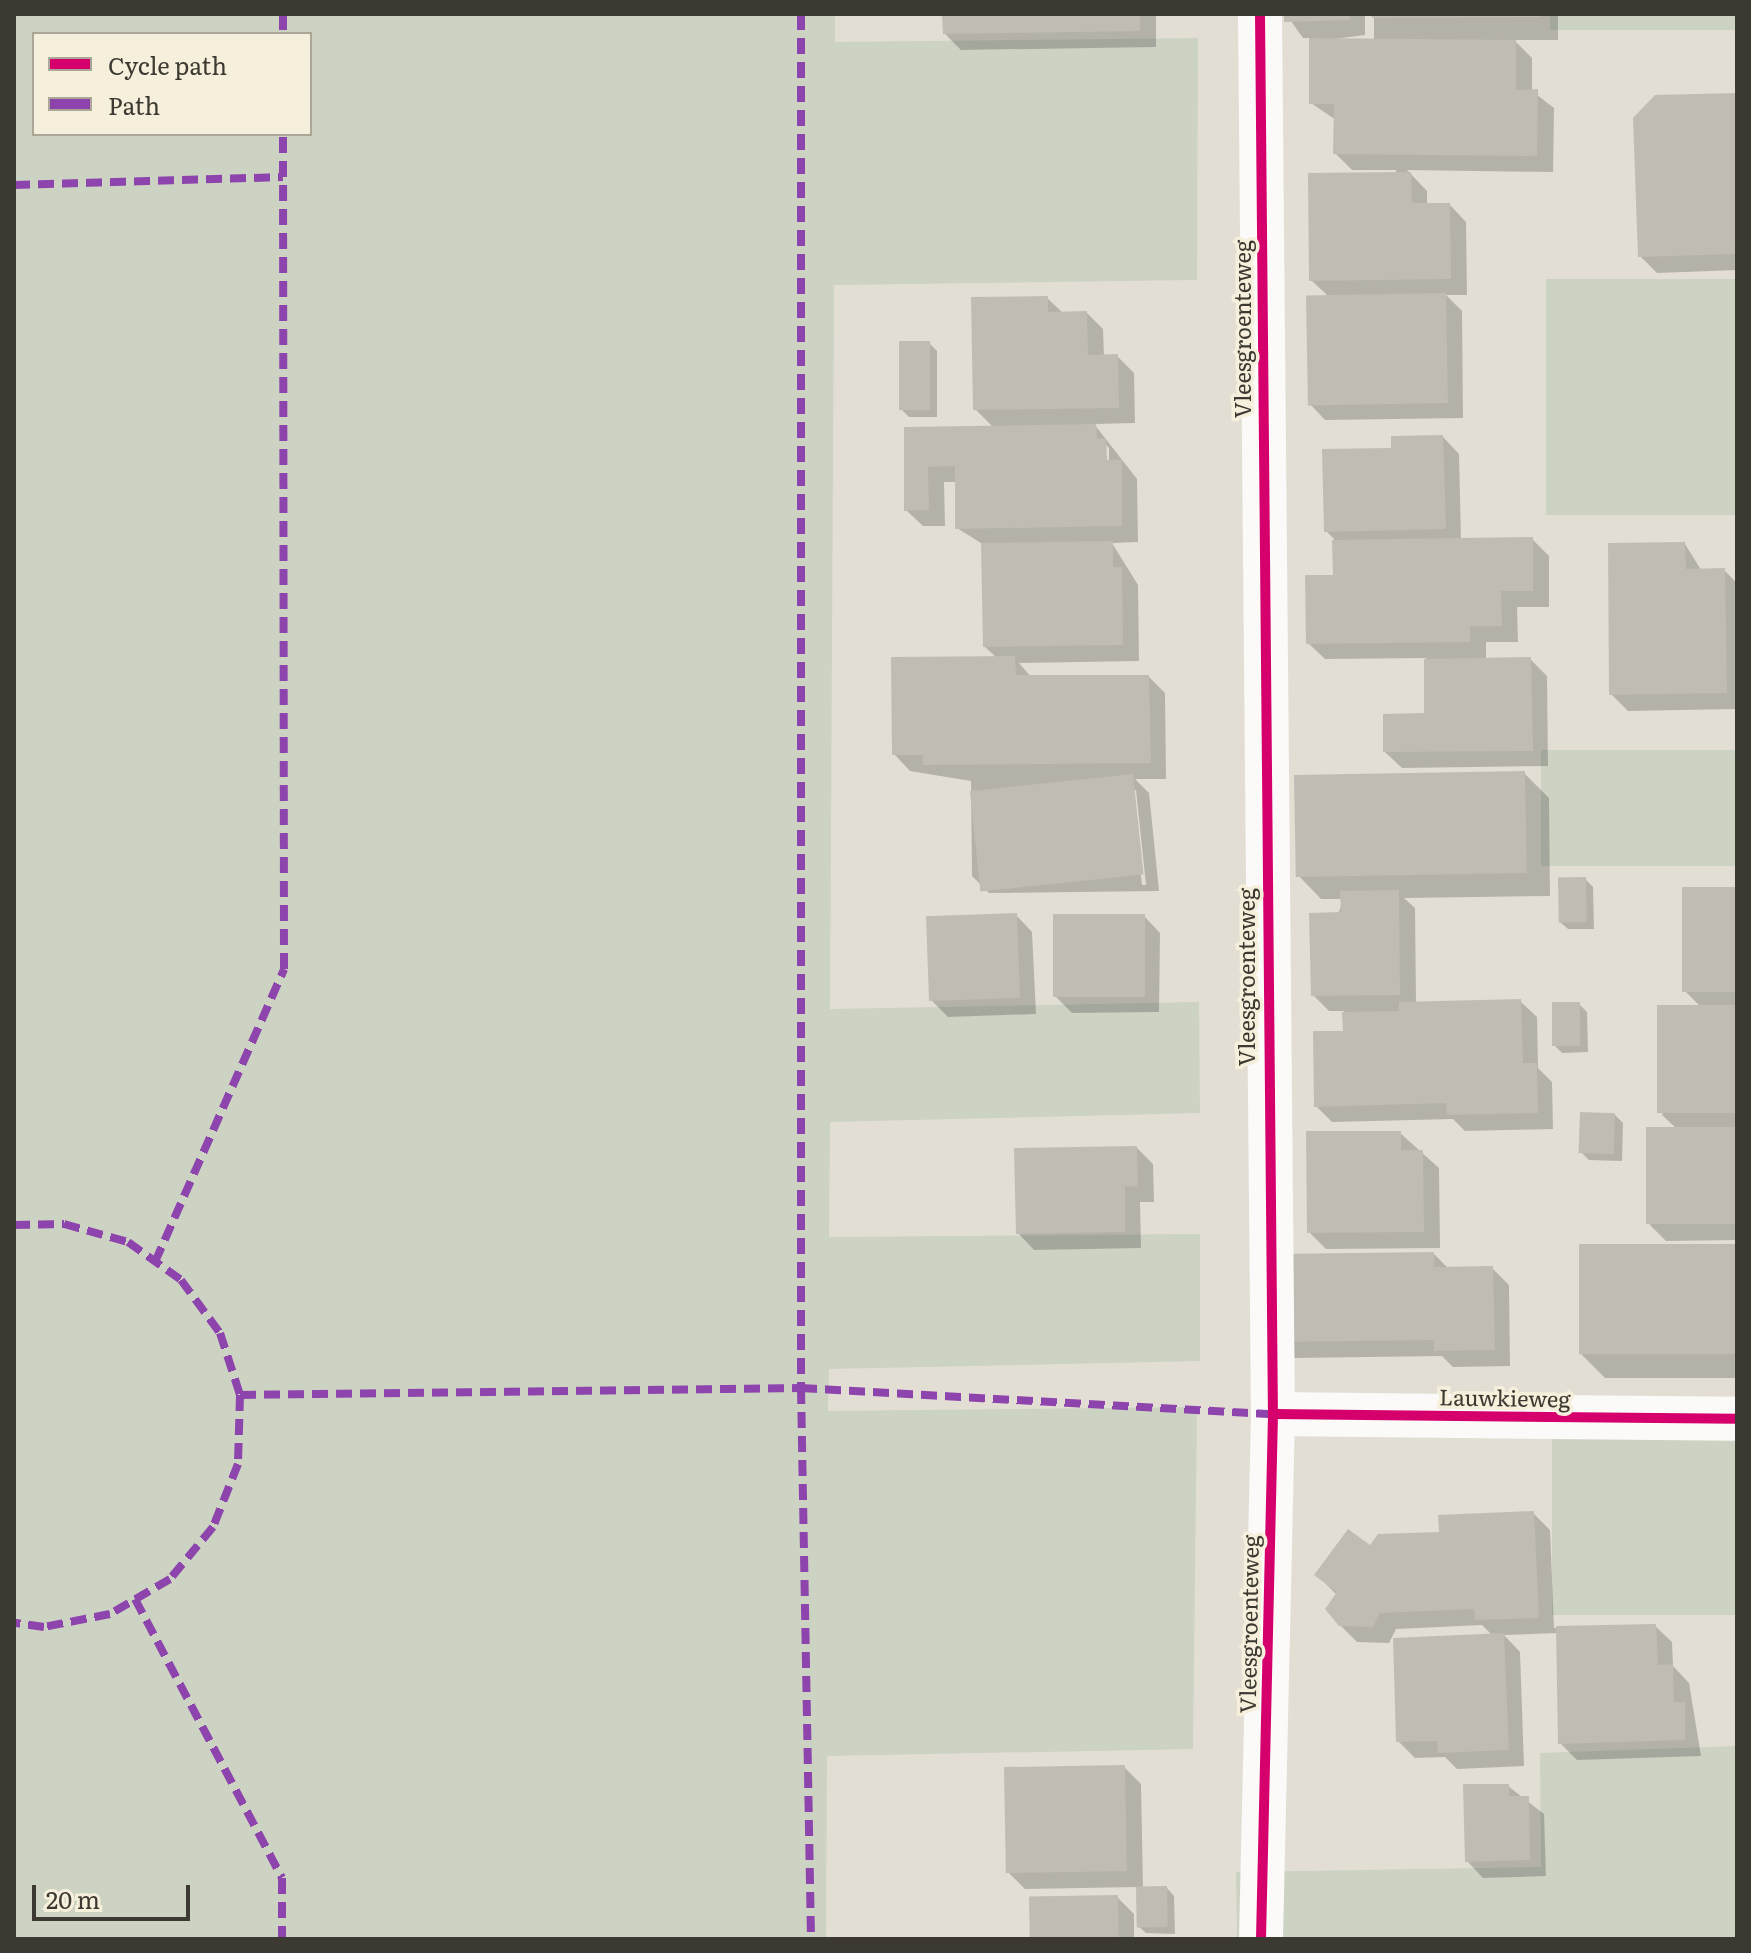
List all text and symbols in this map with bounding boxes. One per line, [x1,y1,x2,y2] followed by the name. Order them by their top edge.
[32,32,312,136] legend
[108,47,227,82] text: Cycle path
[108,87,160,122] text: Path
[1229,240,1255,418] street label: Vleesgroenteweg
[1233,888,1259,1066] street label: Vleesgroenteweg
[1439,1383,1571,1411] street label: Lauwkieweg
[1233,1534,1263,1714] street label: Vleesgroenteweg
[36,1869,194,1919] scale bar
[46,1881,100,1916] text: 20 m

